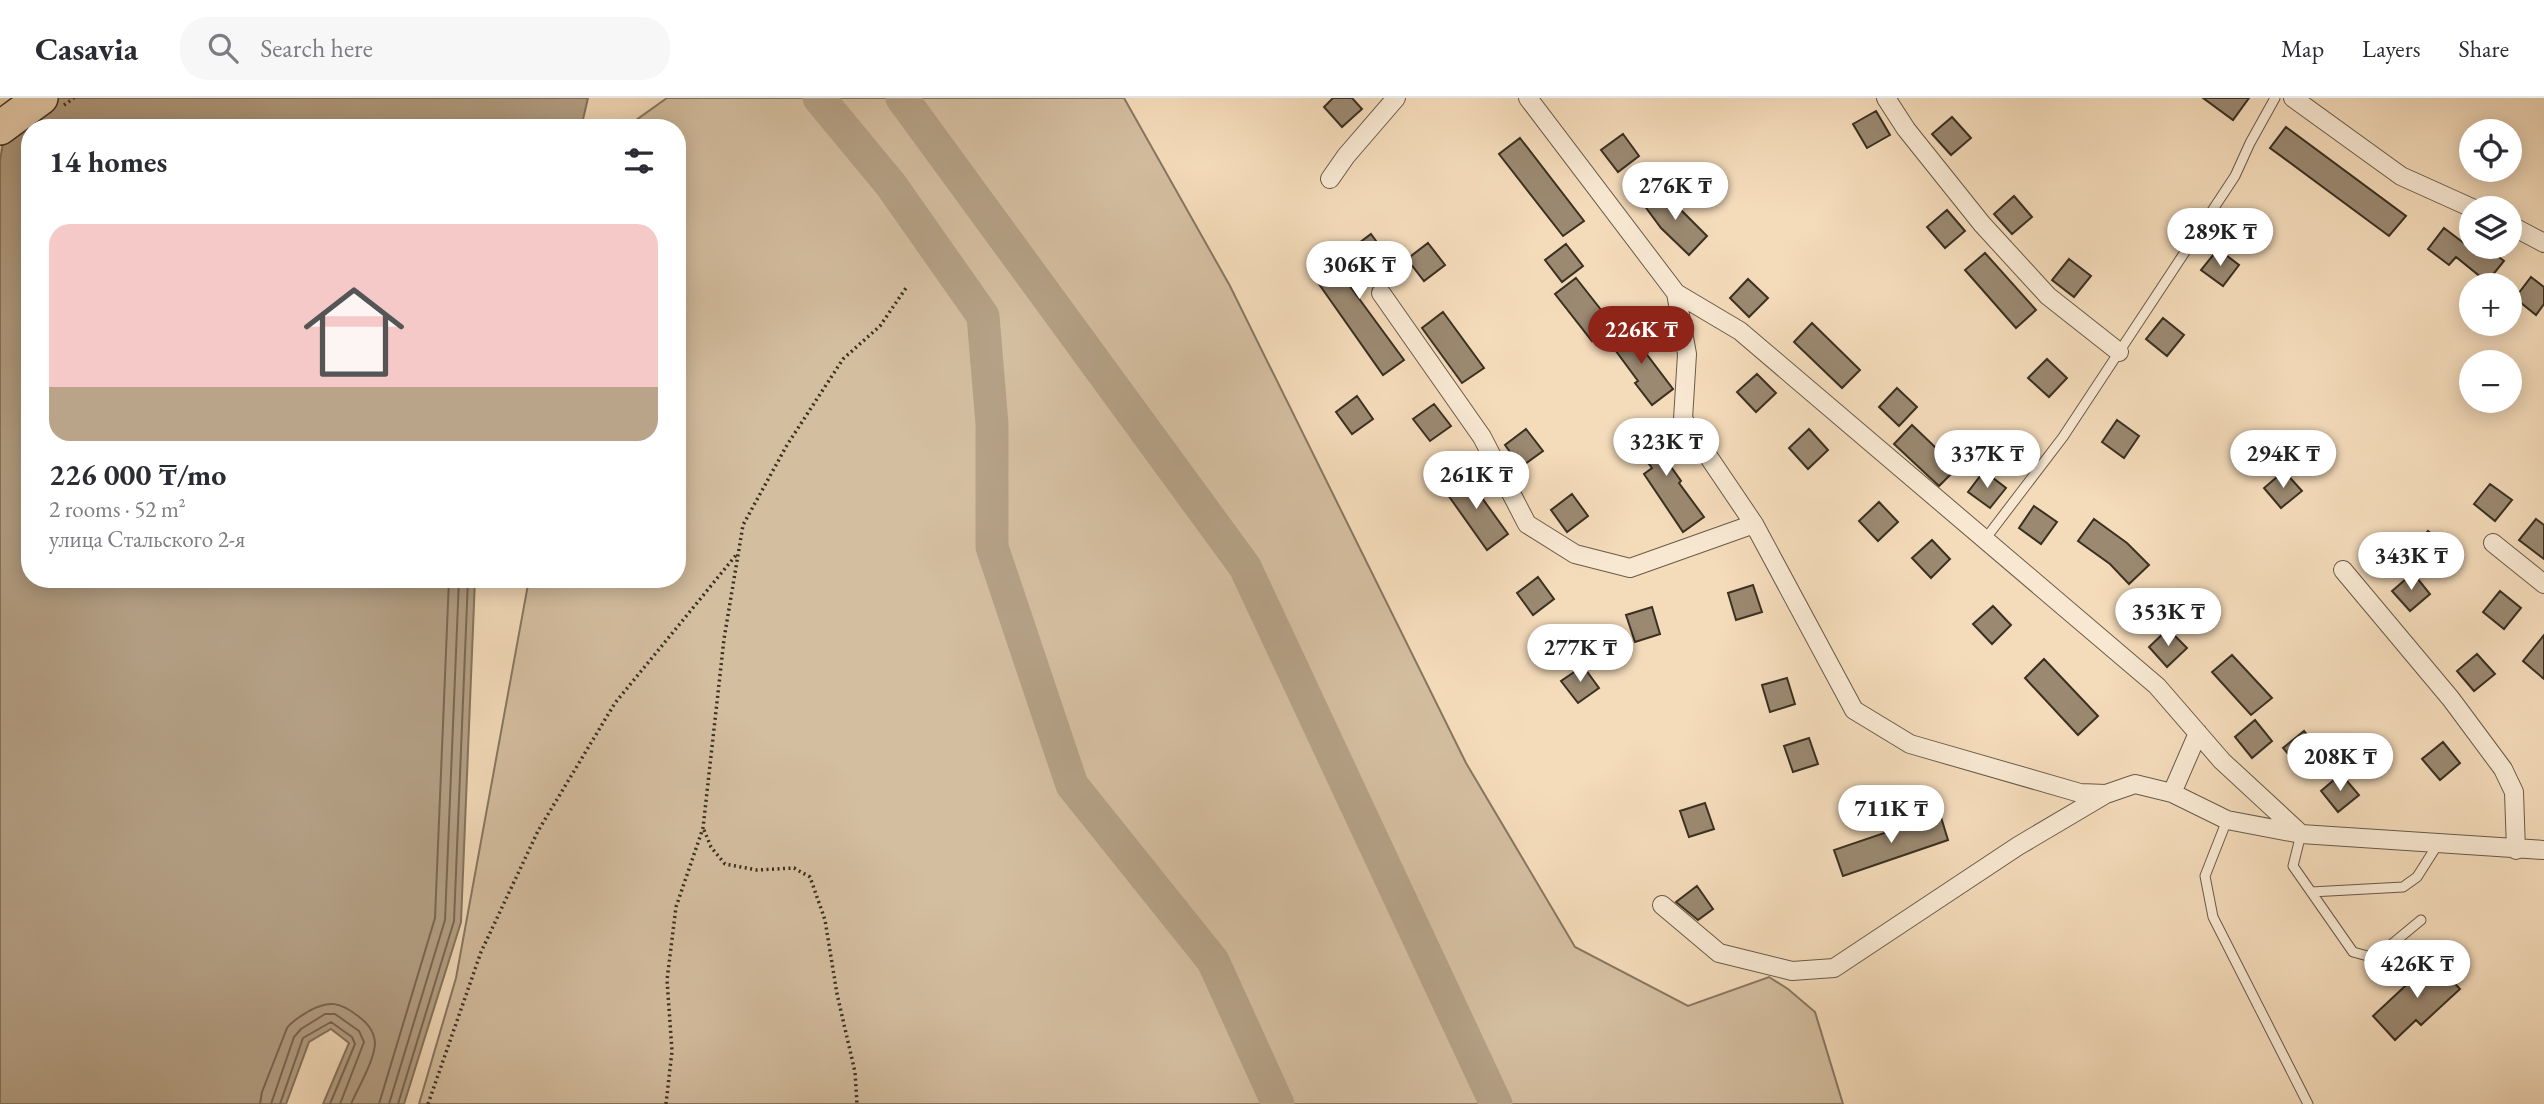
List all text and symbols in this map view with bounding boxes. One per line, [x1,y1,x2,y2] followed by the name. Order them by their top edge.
[180,17,670,80] search box
[35,27,138,70] text: Casavia
[204,29,242,67] icon: search
[260,31,373,65] text: Search here
[2281,33,2324,64] text: Map
[2362,33,2421,64] text: Layers
[2459,33,2509,64] text: Share
[2459,119,2522,413] map controls
[2459,119,2522,182] button: locate
[49,142,167,181] text: 14 homes
[620,142,658,180] icon: filters
[1618,162,1732,222] pin: 276K ₸
[1638,170,1712,200] text: 276K ₸
[2459,196,2522,259] button: layers
[2163,208,2277,268] pin: 289K ₸
[2183,216,2257,246] text: 289K ₸
[1302,242,1416,301] pin: 306K ₸
[1322,249,1396,279] text: 306K ₸
[291,269,417,395] icon: home
[2459,273,2522,336] button: +
[1584,306,1698,366] pin: 226K ₸
[1604,314,1678,344] text: 226K ₸
[2459,350,2522,413] button: −
[1609,418,1723,478] pin: 323K ₸
[1629,426,1703,456] text: 323K ₸
[1930,430,2044,490] pin: 337K ₸
[2226,430,2340,490] pin: 294K ₸
[1950,438,2024,468] text: 337K ₸
[2246,438,2320,468] text: 294K ₸
[1419,452,1533,511] pin: 261K ₸
[49,455,226,494] text: 226 000 ₸/mo
[1439,459,1513,489] text: 261K ₸
[49,494,186,524] text: 2 rooms · 52 m²
[49,524,245,554] text: улица Стальского 2-я
[2354,532,2468,592] pin: 343K ₸
[2374,540,2448,570] text: 343K ₸
[2111,588,2225,648] pin: 353K ₸
[2131,596,2205,626] text: 353K ₸
[1523,624,1637,684] pin: 277K ₸
[1543,632,1617,662] text: 277K ₸
[2283,734,2397,793] pin: 208K ₸
[2303,741,2377,771] text: 208K ₸
[1834,786,1948,845] pin: 711K ₸
[1854,793,1928,823] text: 711K ₸
[2360,940,2474,1000] pin: 426K ₸
[2380,948,2454,978] text: 426K ₸

